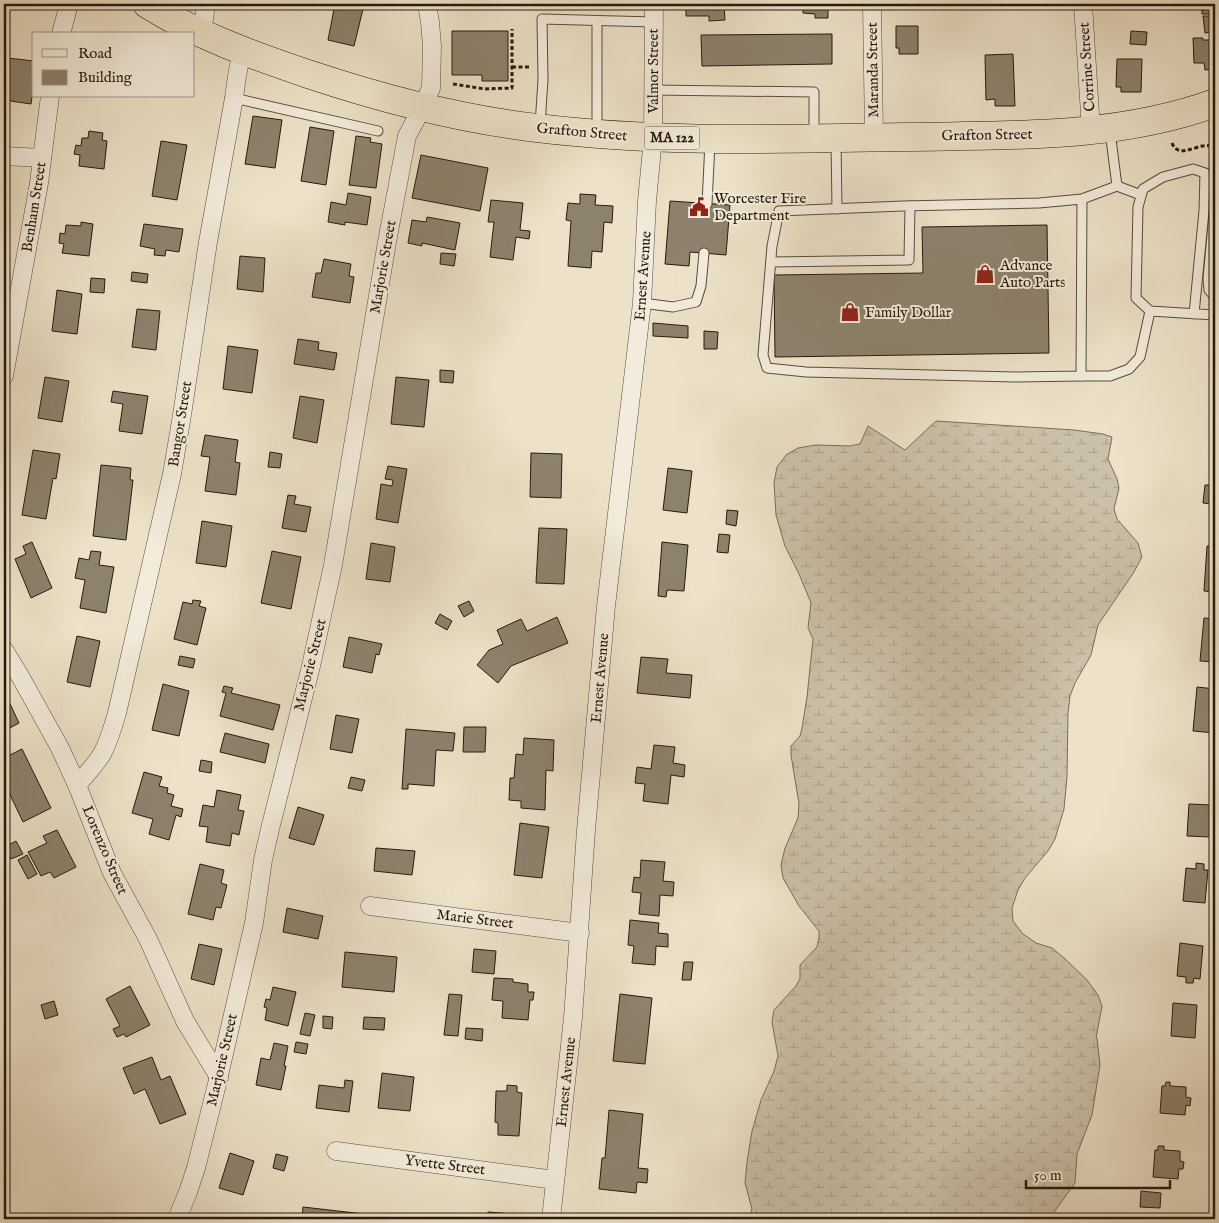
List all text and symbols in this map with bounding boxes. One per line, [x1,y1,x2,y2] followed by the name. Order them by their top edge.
[863,22,883,118] street label: Maranda Street
[1074,22,1100,112] street label: Corrine Street
[644,28,663,115] street label: Valmor Street
[32,32,195,98] legend
[78,44,113,63] text: Road
[78,68,133,87] text: Building
[536,119,628,145] street label: Grafton Street
[941,125,1033,145] street label: Grafton Street
[644,126,700,150] road number: MA 122
[17,160,51,254] street label: Benham Street
[714,189,807,225] place label: Worcester Fire Department
[688,196,710,218] public building icon: Worcester Fire Department
[365,219,401,315] street label: Marjorie Street
[630,230,656,322] street label: Ernest Avenue
[999,256,1065,292] place label: Advance Auto Parts
[974,263,996,285] shop icon: Advance Auto Parts
[839,301,861,323] shop icon: Family Dollar
[865,303,952,322] place label: Family Dollar
[164,380,196,468] street label: Bangor Street
[289,617,331,713] street label: Marjorie Street
[587,632,613,724] street label: Ernest Avenue
[78,803,132,897] street label: Lorenzo Street
[435,905,515,933] street label: Marie Street
[202,1012,242,1108] street label: Marjorie Street
[552,1036,580,1128] street label: Ernest Avenue
[404,1151,486,1179] street label: Yvette Street
[1026,1158,1170,1190] scale bar
[1034,1166,1062,1185] text: 50 m

